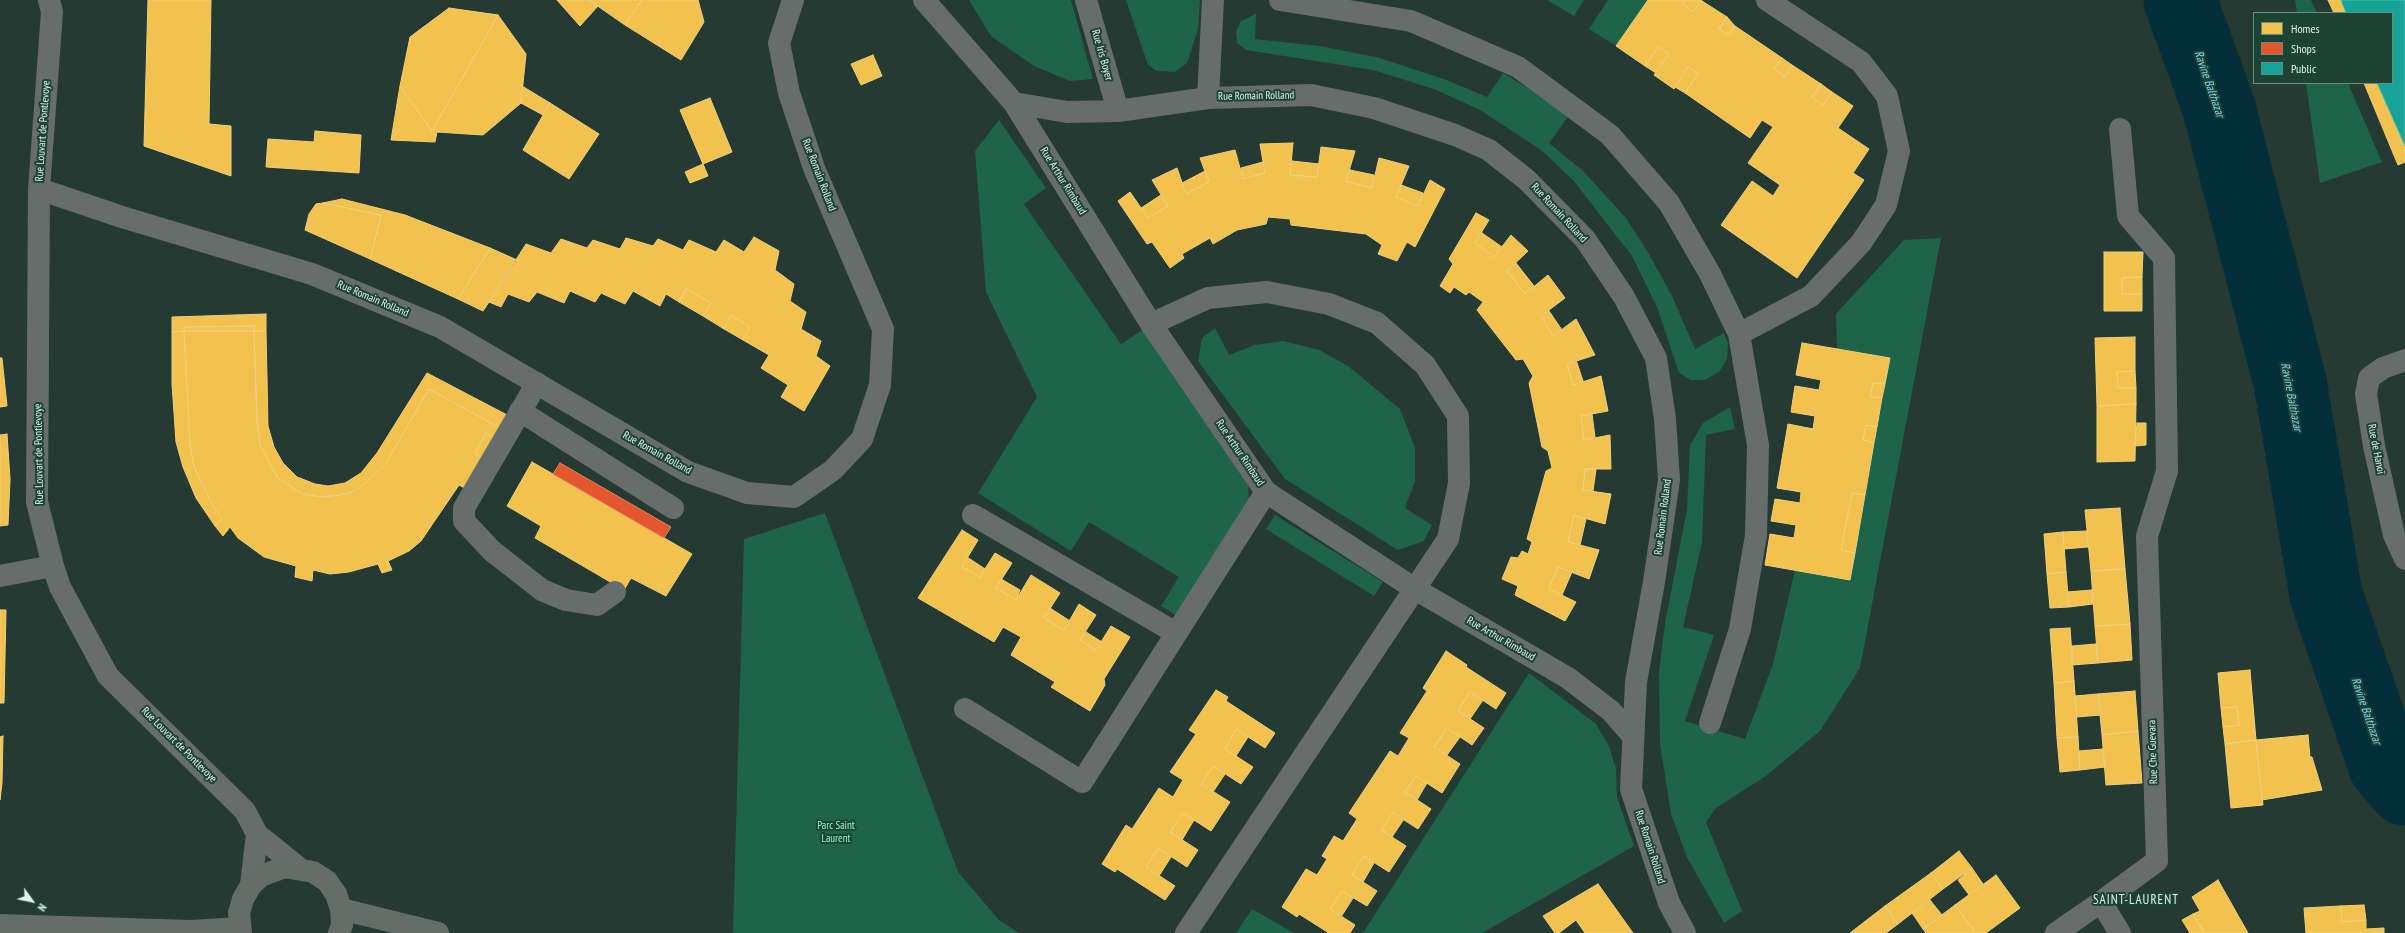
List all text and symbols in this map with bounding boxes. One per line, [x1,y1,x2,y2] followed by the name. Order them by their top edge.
[2253,12,2393,84] legend
[2291,21,2319,36] text: Homes
[1088,28,1116,82] street label: Rue Iris Boyer
[2291,41,2316,56] text: Shops
[2191,49,2227,119] water label: Ravine Balthazar
[2291,61,2316,76] text: Public
[33,80,53,182] street label: Rue Louvart de Pontlevoye
[1218,89,1294,103] street label: Rue Romain Rolland
[799,137,839,213] street label: Rue Romain Rolland
[1037,145,1089,217] street label: Rue Arthur Rimbaud
[1528,181,1590,245] street label: Rue Romain Rolland
[335,278,411,320] street label: Rue Romain Rolland
[2277,361,2305,433] water label: Ravine Balthazar
[32,403,46,505] street label: Rue Louvart de Pontlevoye
[1213,417,1267,489] street label: Rue Arthur Rimbaud
[2365,423,2387,475] street label: Rue de Hanoï
[620,429,694,477] street label: Rue Romain Rolland
[1652,478,1674,556] street label: Rue Romain Rolland
[1464,614,1538,664] street label: Rue Arthur Rimbaud
[2348,676,2384,746] water label: Ravine Balthazar
[139,705,219,785] street label: Rue Louvart de Pontlevoye
[2145,720,2161,784] street label: Rue Che Guevara
[1632,809,1668,885] street label: Rue Romain Rolland
[817,819,855,845] park label: Parc Saint Laurent
[12,881,52,921] north arrow
[2093,892,2179,908] district label: SAINT-LAURENT
[35,901,50,914] text: N

